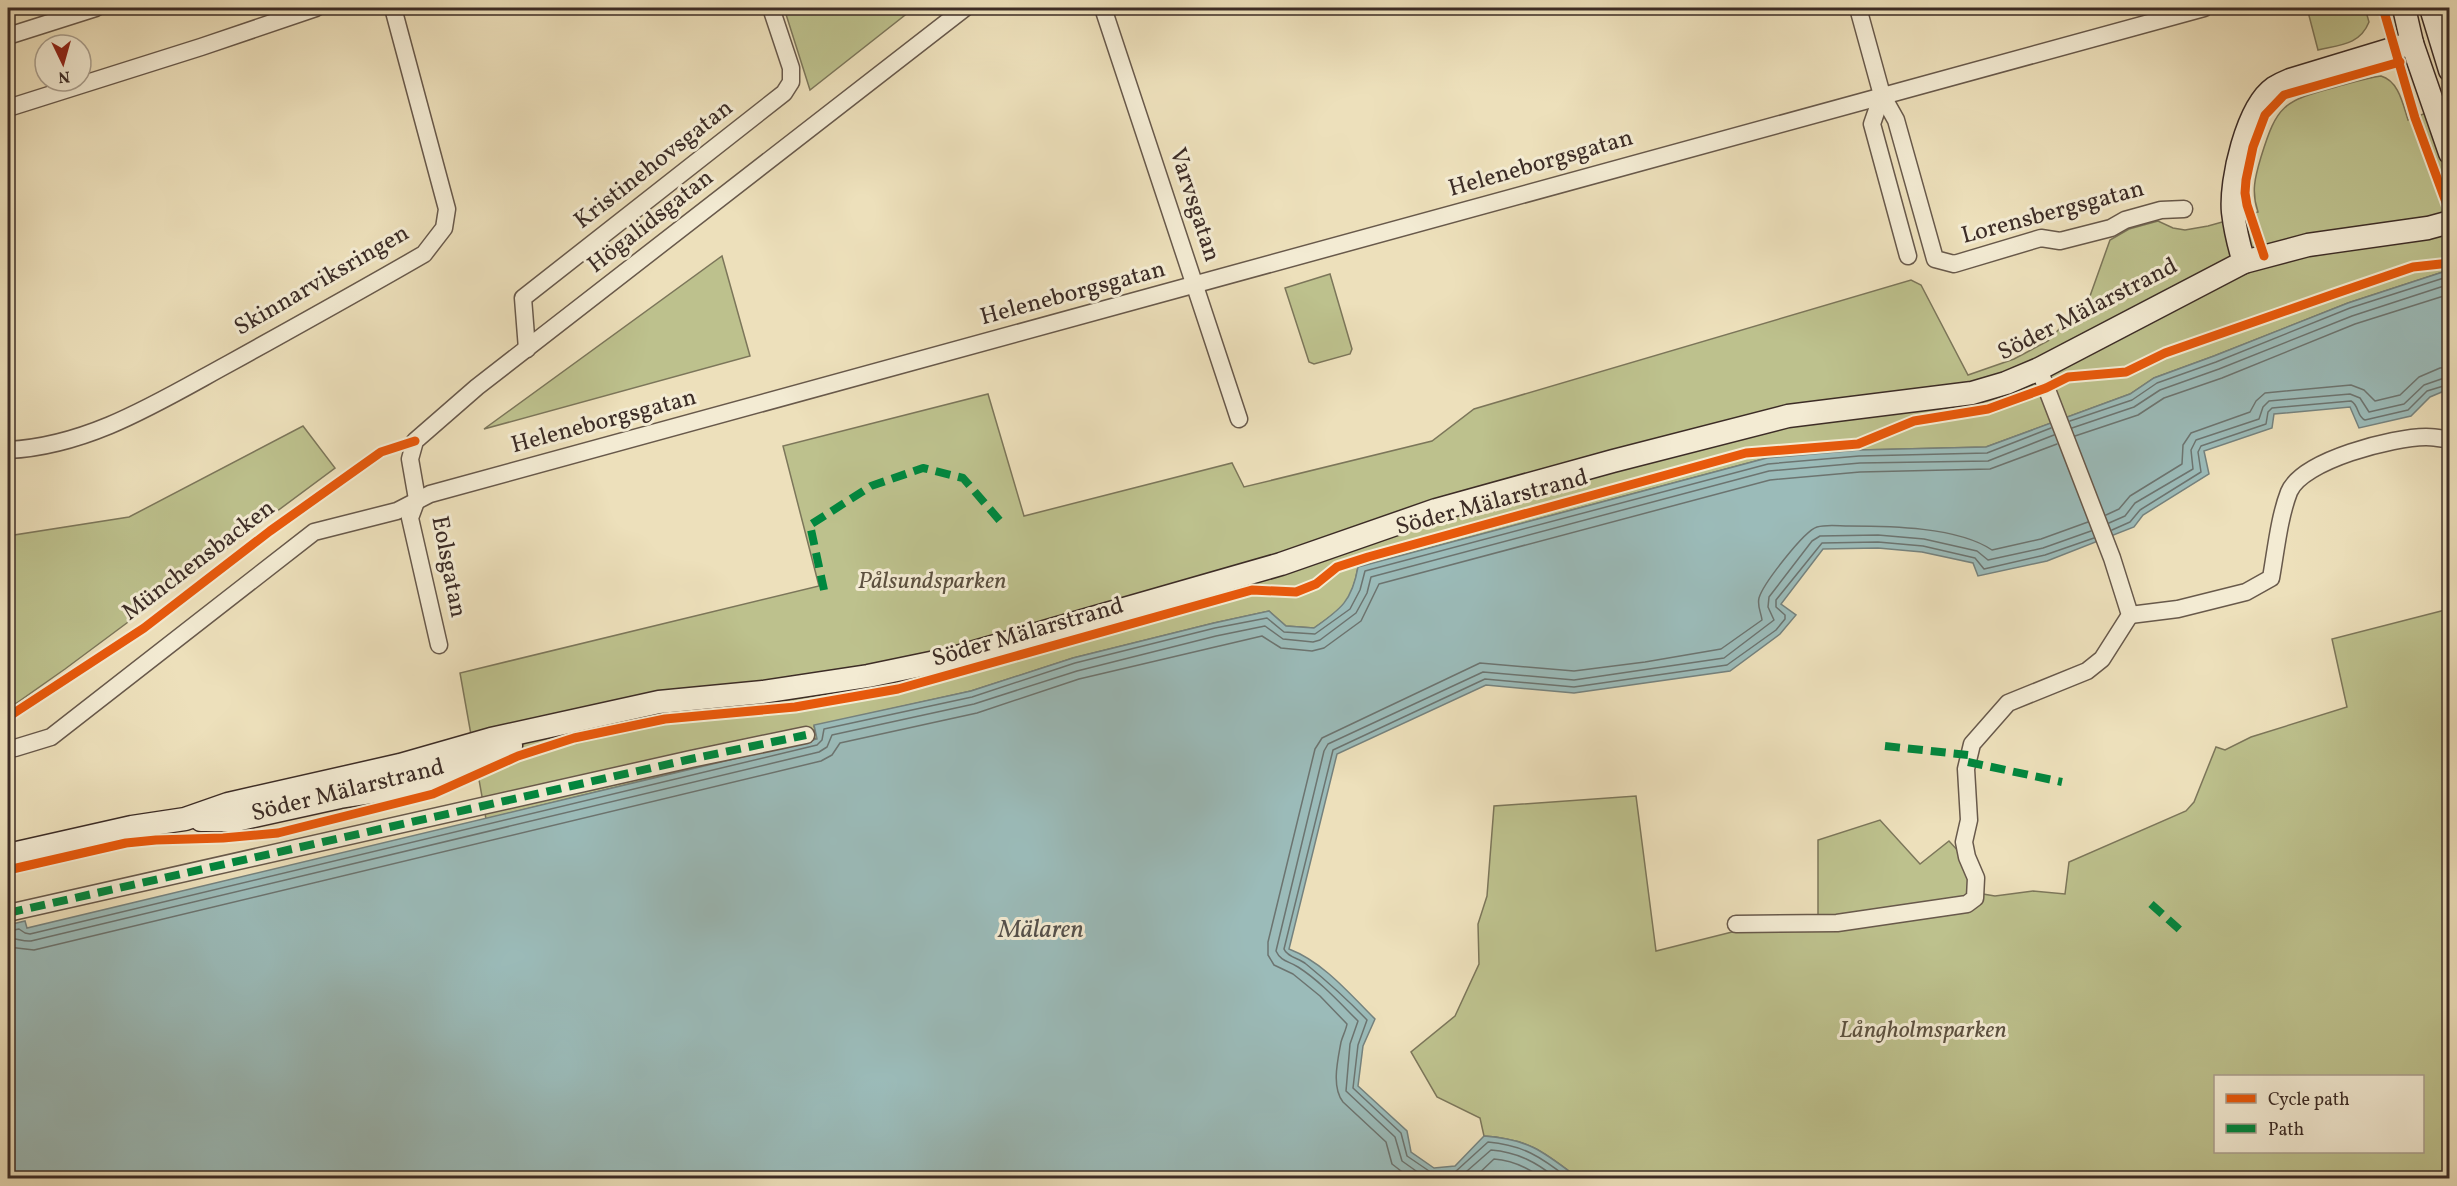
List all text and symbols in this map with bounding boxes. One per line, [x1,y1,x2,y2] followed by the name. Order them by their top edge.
[33,33,93,93] north arrow
[57,64,71,87] text: N
[567,92,741,238] street label: Kristinehovsgatan
[1445,121,1637,207] street label: Heleneborgsgatan
[1160,144,1228,266] street label: Varvsgatan
[581,162,721,282] street label: Högalidsgatan
[1958,172,2148,254] street label: Lorensbergsgatan
[228,217,416,345] street label: Skinnarviksringen
[1992,250,2184,370] street label: Söder Mälarstrand
[976,253,1170,335] street label: Heleneborgsgatan
[507,381,701,463] street label: Heleneborgsgatan
[1392,461,1592,545] street label: Söder Mälarstrand
[115,492,283,630] street label: Münchensbacken
[421,513,475,621] street label: Eolsgatan
[858,565,1006,599] park label: Pålsundsparken
[928,589,1128,677] street label: Söder Mälarstrand
[248,751,448,831] street label: Söder Mälarstrand
[997,912,1084,948] water label: Mälaren
[1839,1014,2007,1048] park label: Långholmsparken
[2214,1075,2424,1153] legend
[2268,1088,2350,1113] text: Cycle path
[2268,1118,2304,1143] text: Path

